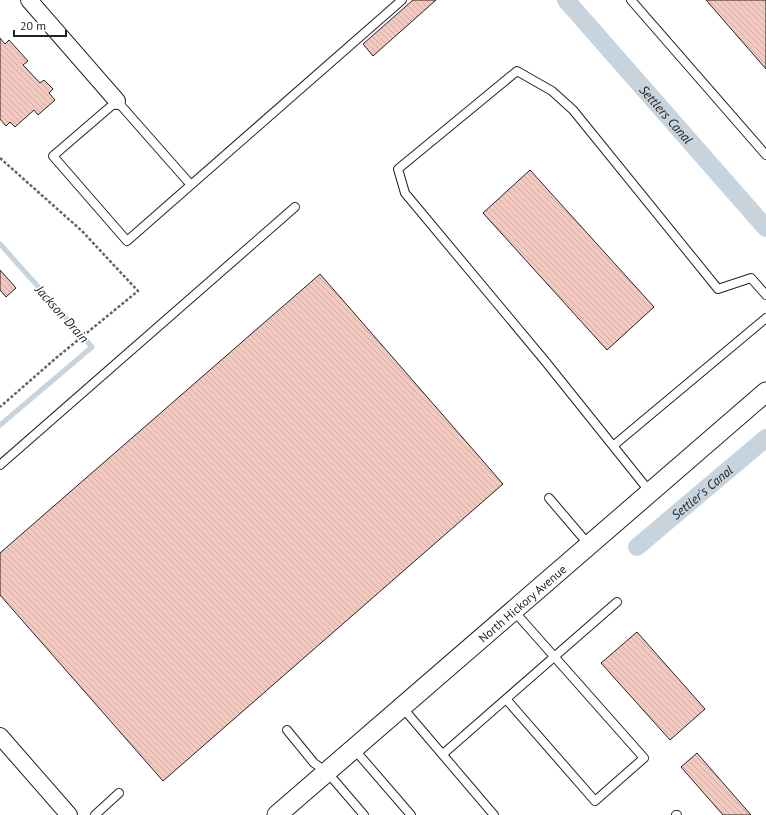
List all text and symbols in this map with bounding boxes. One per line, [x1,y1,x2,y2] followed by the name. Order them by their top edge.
[14,12,66,38] scale bar
[20,18,46,33] text: 20 m
[636,81,697,148] water label: Settlers Canal
[31,281,93,347] water label: Jackson Drain
[668,461,737,523] water label: Settler's Canal
[475,561,569,645] street label: North Hickory Avenue

